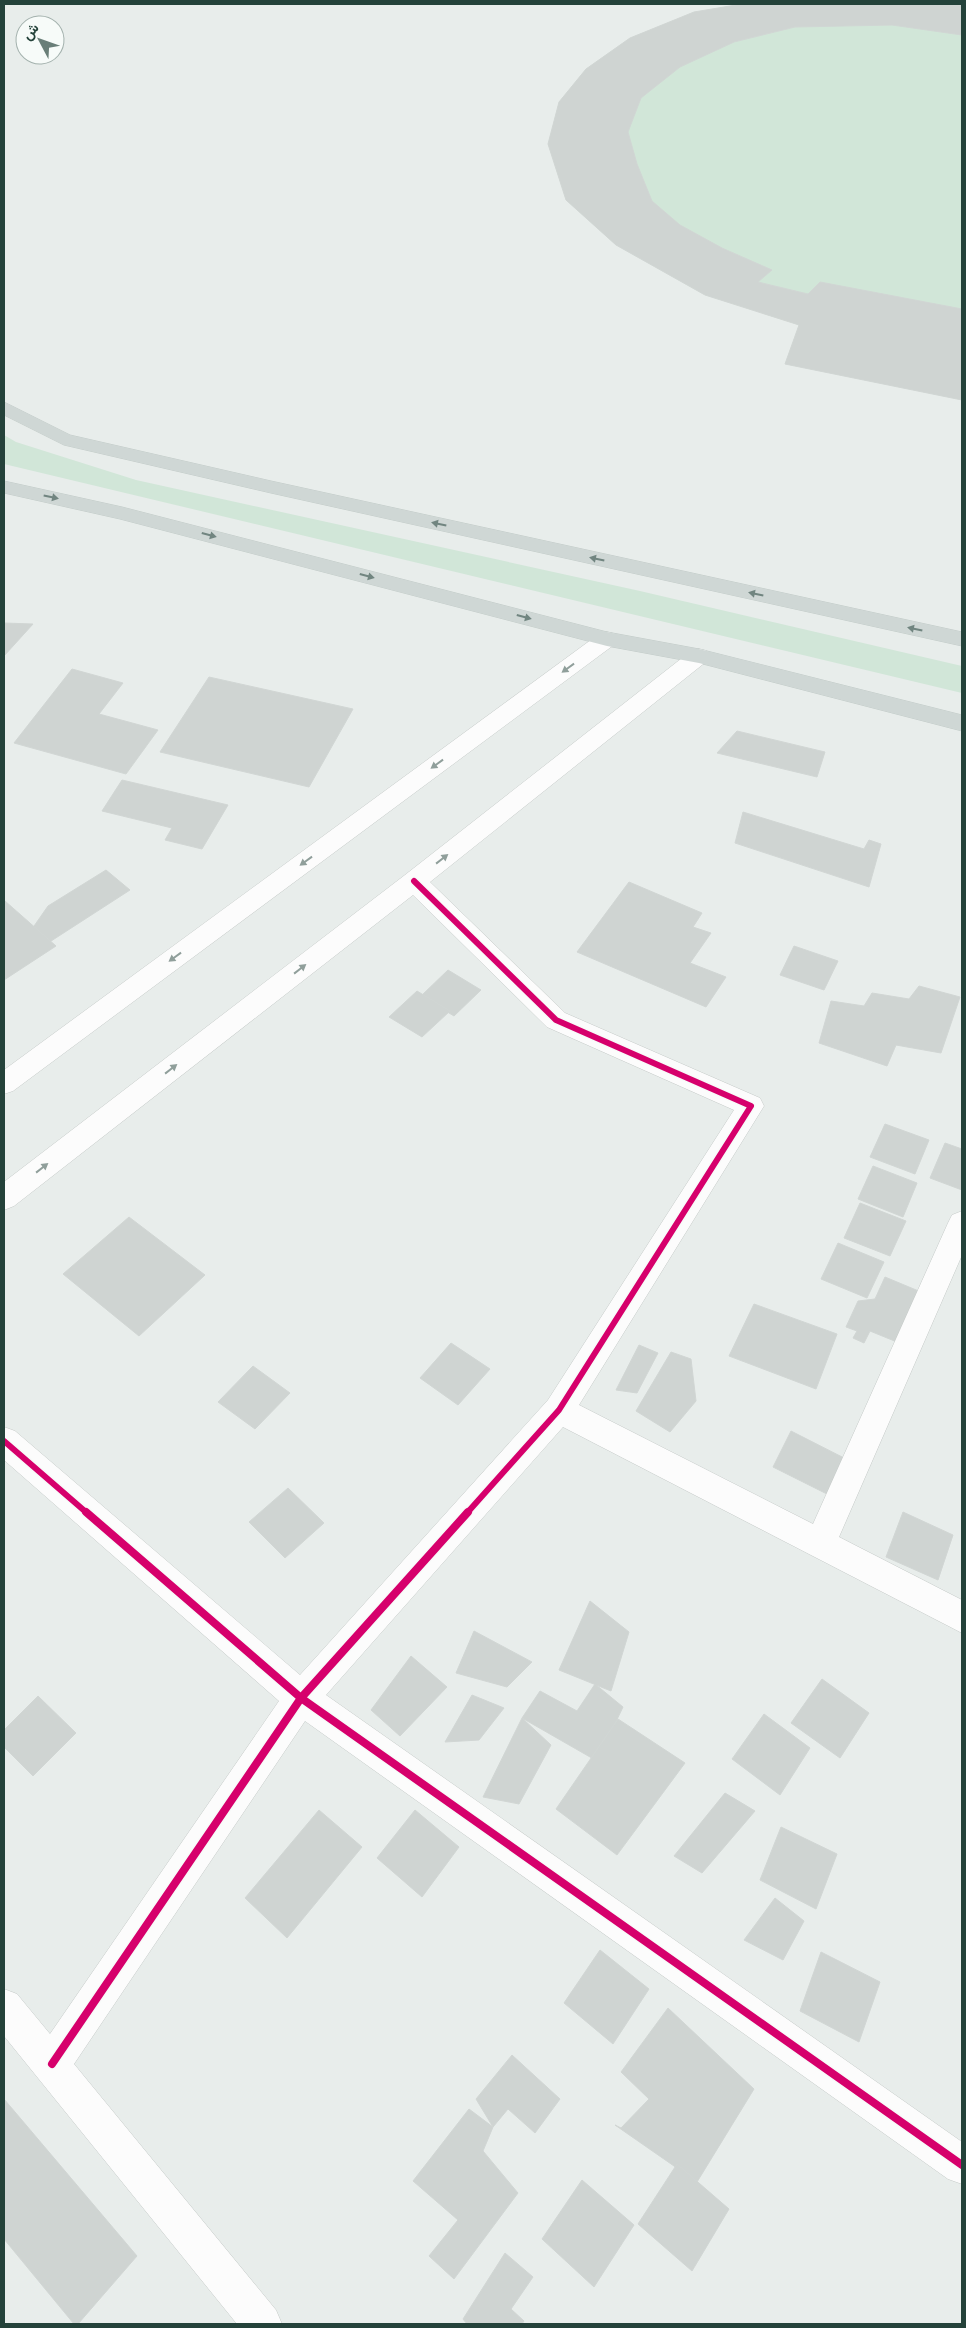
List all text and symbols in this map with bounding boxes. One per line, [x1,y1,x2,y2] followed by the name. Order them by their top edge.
[15,15,65,65] north arrow
[18,19,43,44] text: ش
[44,493,59,501] one-way arrow
[431,520,446,528] one-way arrow
[202,532,217,540] one-way arrow
[590,555,605,563] one-way arrow
[359,572,374,580] one-way arrow
[747,589,763,597] one-way arrow
[516,613,531,621] one-way arrow
[906,624,922,632] one-way arrow
[561,663,575,673] one-way arrow
[430,759,444,769] one-way arrow
[435,853,448,864] one-way arrow
[300,855,313,866] one-way arrow
[168,952,182,962] one-way arrow
[293,964,306,975] one-way arrow
[164,1063,177,1074] one-way arrow
[35,1163,49,1173] one-way arrow

